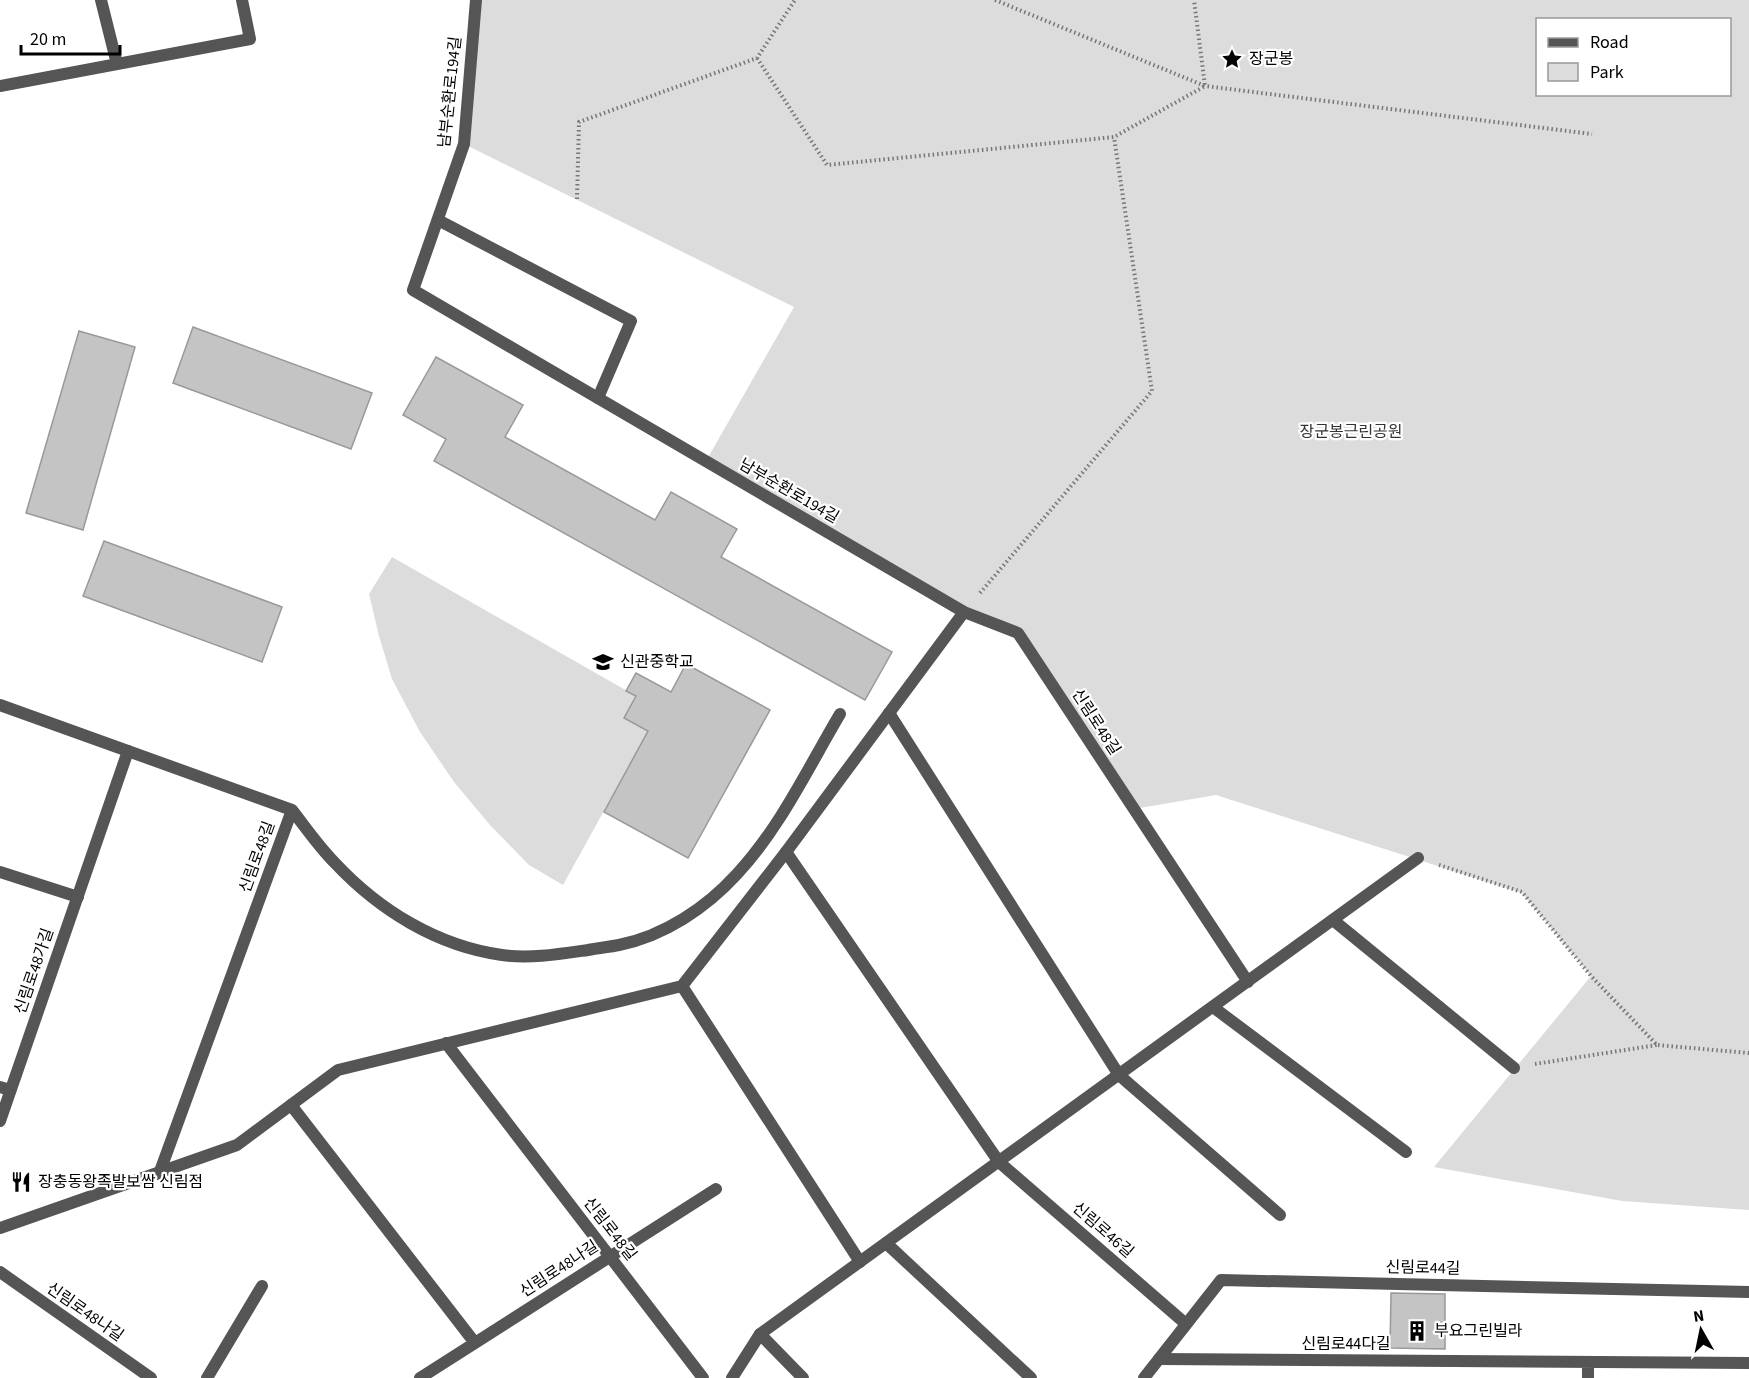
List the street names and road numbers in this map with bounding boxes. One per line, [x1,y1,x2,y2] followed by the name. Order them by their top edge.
[433,35,467,149] street label: 남부순환로194길
[735,453,843,529] street label: 남부순환로194길
[1066,685,1126,759] street label: 신림로48길
[234,818,280,896] street label: 신림로48길
[9,925,59,1017] street label: 신림로48가길
[578,1193,642,1265] street label: 신림로48길
[1068,1197,1138,1263] street label: 신림로46길
[515,1235,603,1303] street label: 신림로48나길
[1385,1256,1461,1280] street label: 신림로44길
[42,1277,128,1347] street label: 신림로48나길
[1301,1333,1391,1355] street label: 신림로44다길

